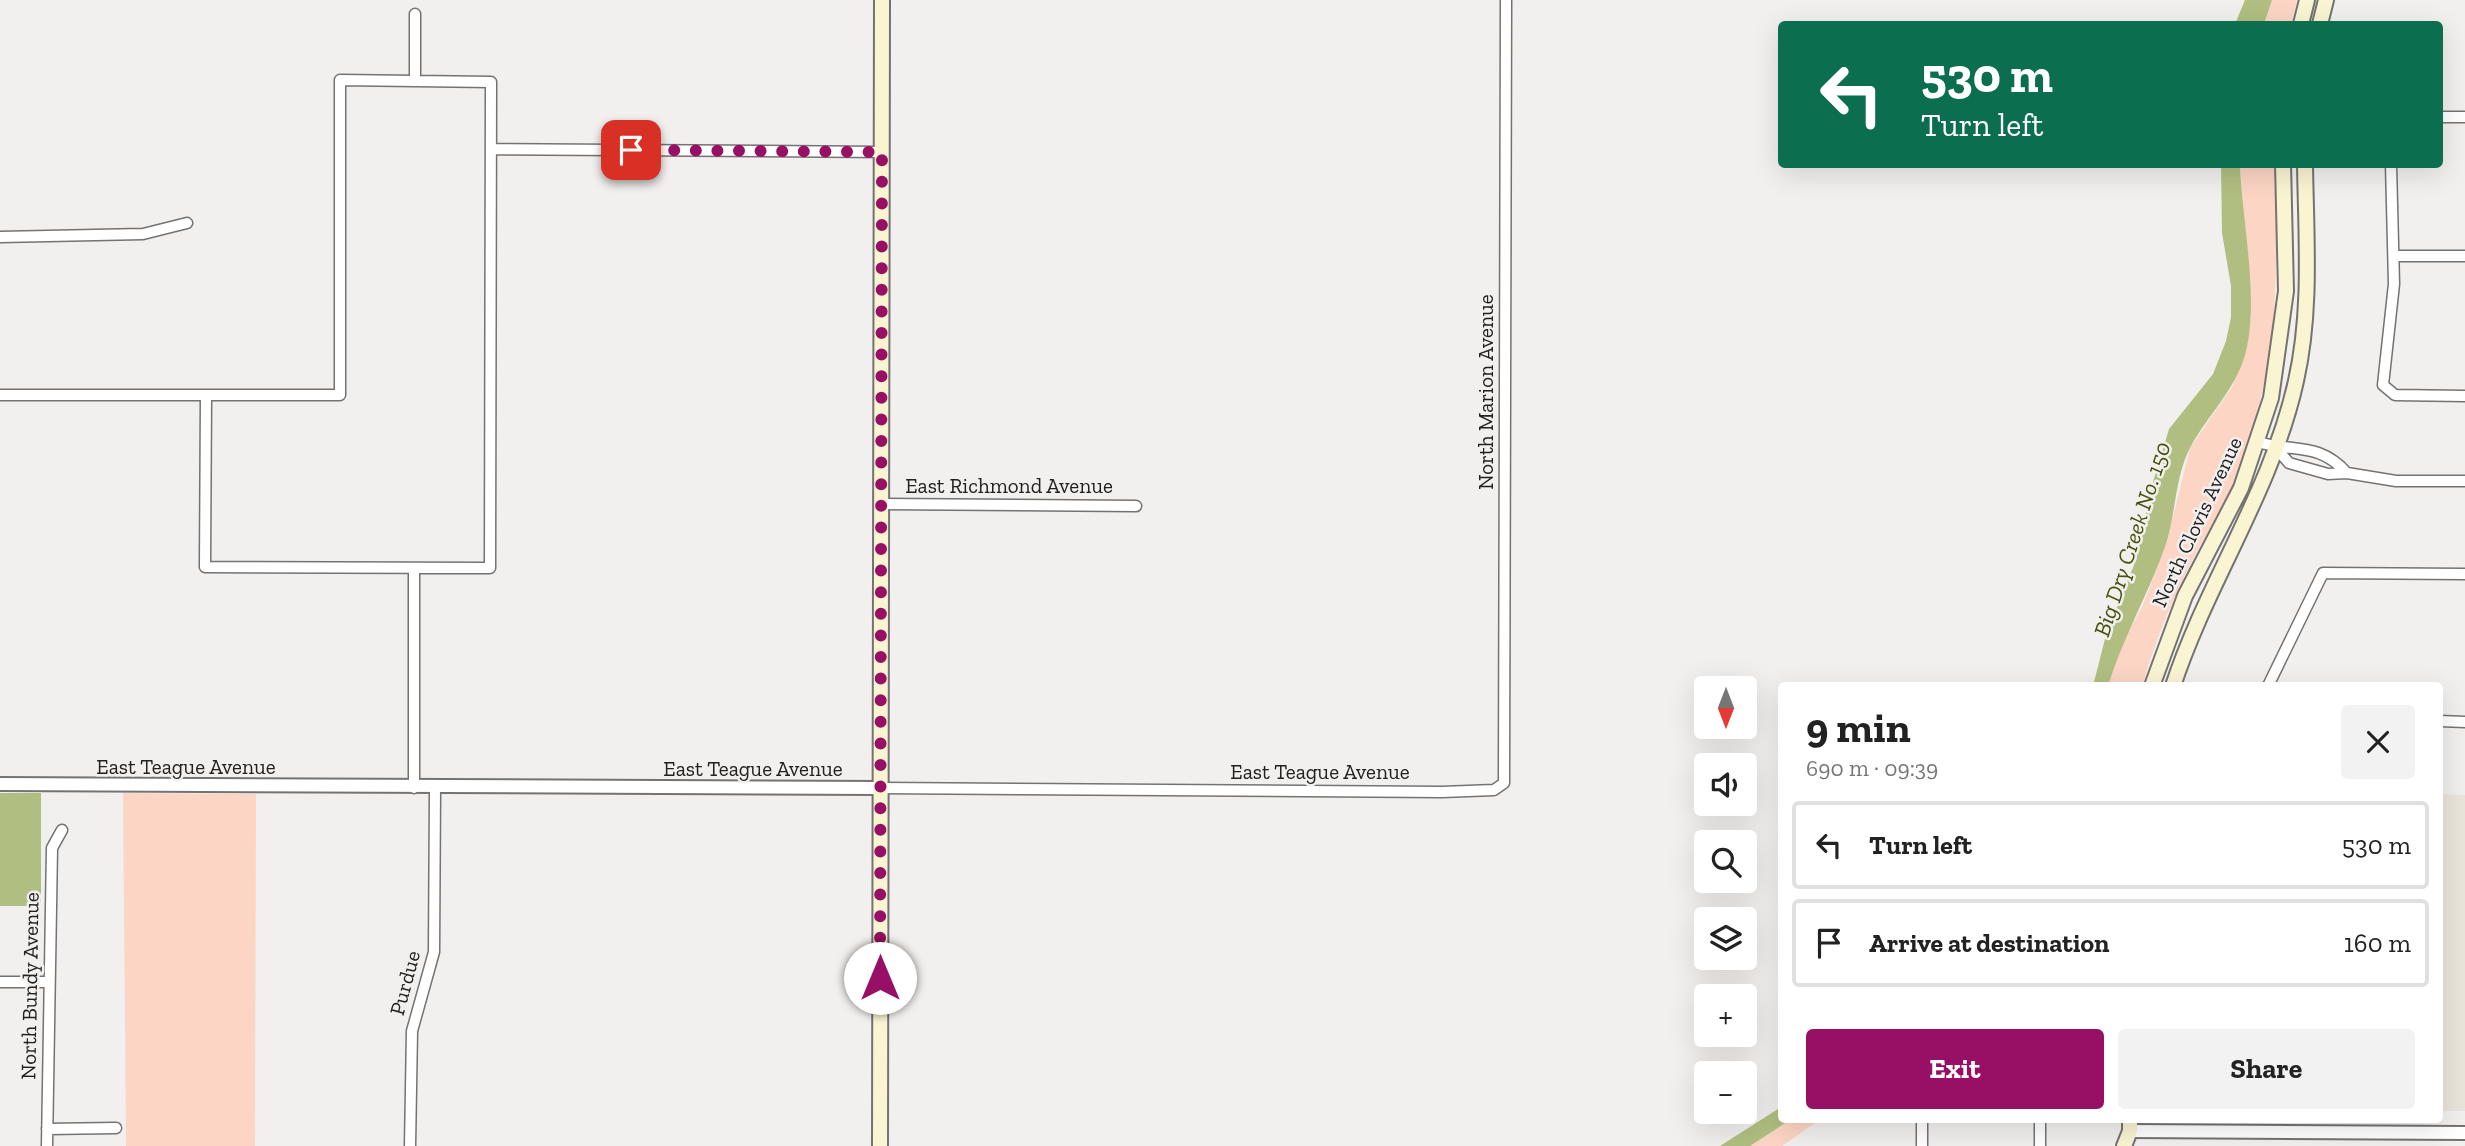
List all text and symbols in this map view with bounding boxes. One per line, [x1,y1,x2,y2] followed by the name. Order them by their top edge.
[1921,46,2053,105] text: 530 m
[1806,49,1897,140] icon: left
[1921,106,2043,144] text: Turn left
[601,120,661,180] pin
[612,131,650,169] icon: arrive
[1473,294,1498,490] street label: North Marion Avenue
[2146,433,2247,611] street label: North Clovis Avenue
[2087,438,2177,640] water label: Big Dry Creek No. 150
[905,473,1113,498] street label: East Richmond Avenue
[1694,676,1757,738] north arrow
[1694,676,1757,1124] map controls
[1806,702,1911,753] text: 9 min
[2341,705,2415,779] button: close
[1694,753,1757,816] button: sound
[96,754,276,779] street label: East Teague Avenue
[1806,754,1938,782] text: 690 m · 09:39
[663,756,843,781] street label: East Teague Avenue
[1230,759,1410,784] street label: East Teague Avenue
[1810,826,1848,864] icon: left
[1869,829,1972,861] text: Turn left
[2342,829,2411,861] text: 530 m
[1694,830,1757,893] button: search
[15,892,44,1080] street label: North Bundy Avenue
[1694,907,1757,970] button: layers
[1810,924,1848,962] icon: arrive
[1869,927,2109,959] text: Arrive at destination
[2344,927,2411,959] text: 160 m
[843,941,917,1015] position arrow
[384,948,425,1018] street label: Purdue
[1694,984,1757,1047] button: +
[1806,1029,2104,1109] button: Exit
[2118,1029,2415,1109] button: Share
[1694,1061,1757,1124] button: −

